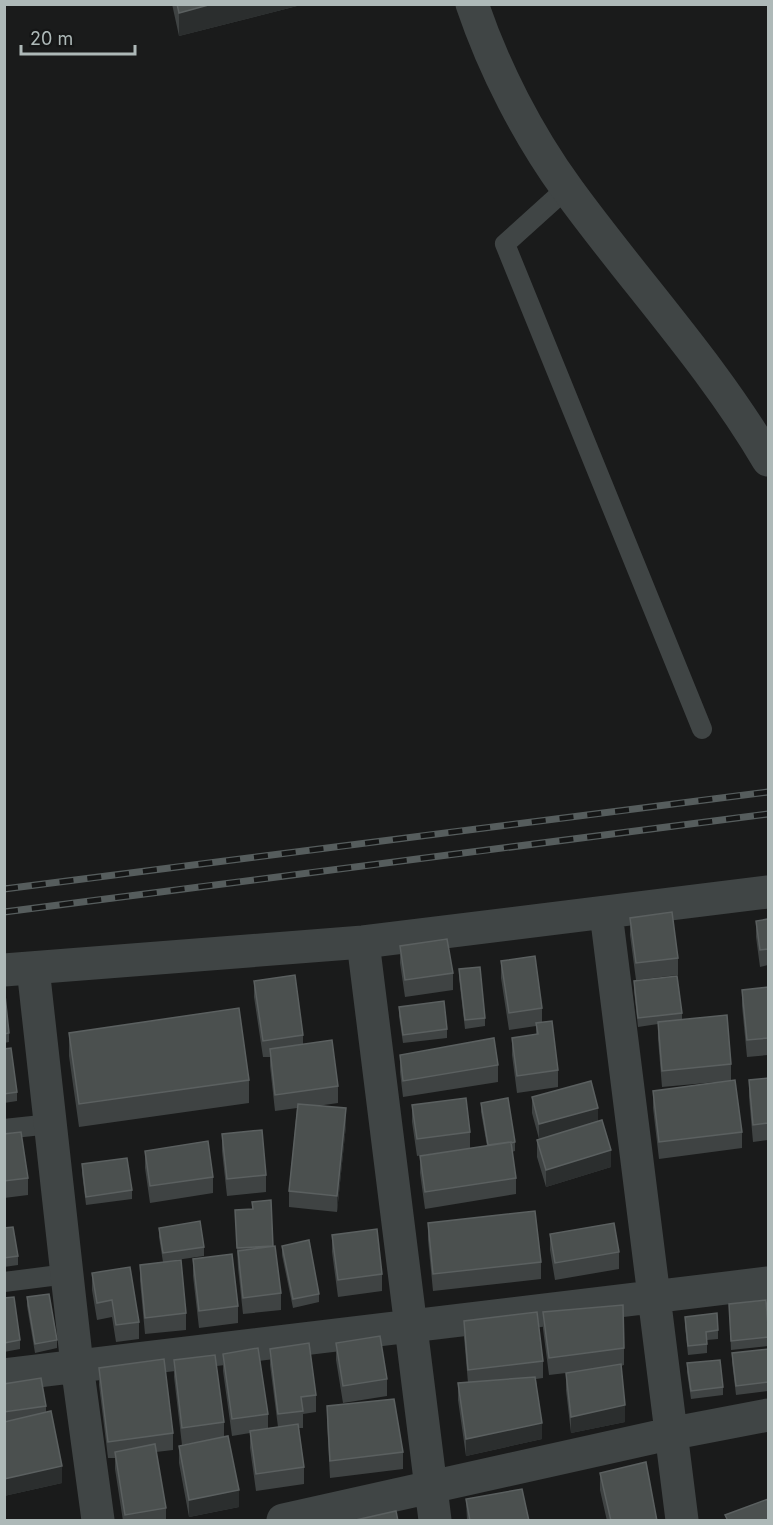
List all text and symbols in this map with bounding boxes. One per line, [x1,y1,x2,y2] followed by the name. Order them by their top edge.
[21,18,135,56] scale bar
[30,28,73,49] text: 20 m

